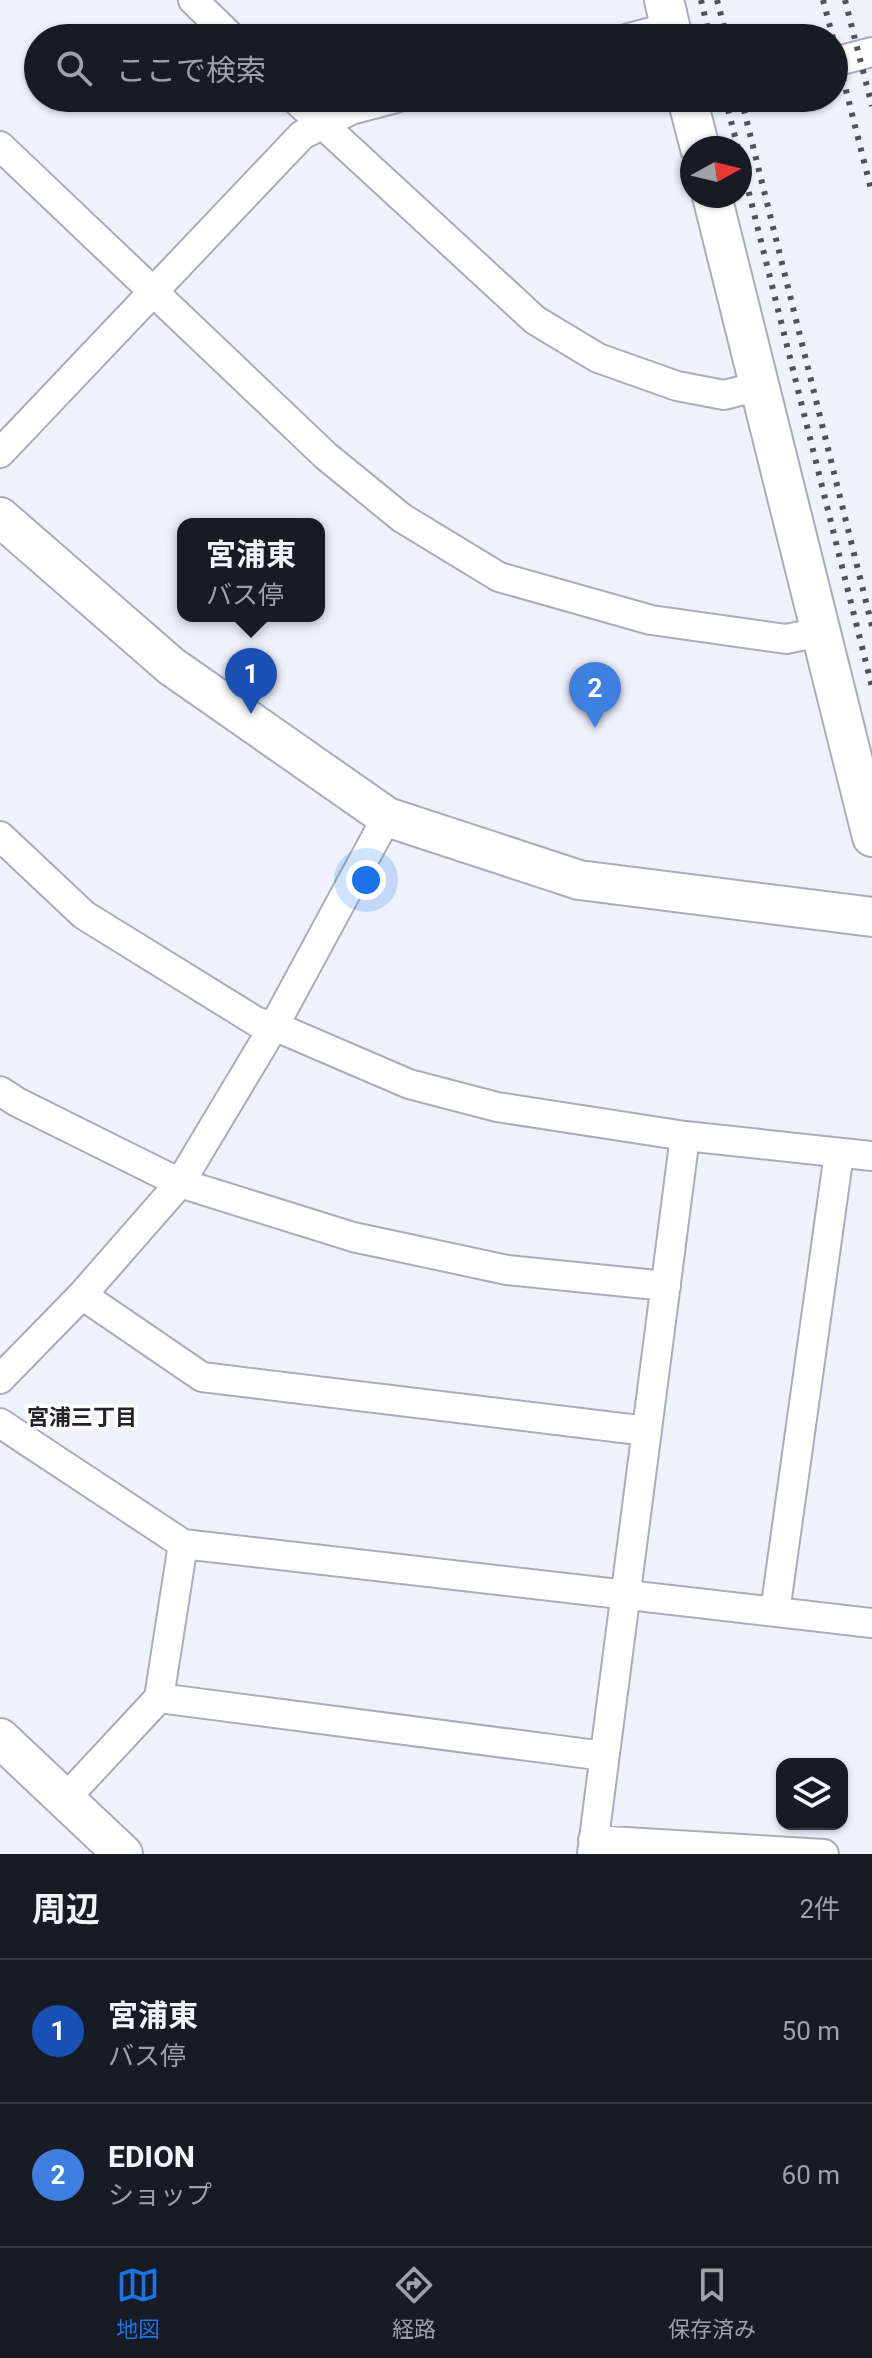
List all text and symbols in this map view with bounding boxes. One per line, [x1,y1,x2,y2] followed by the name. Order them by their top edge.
[24,24,848,112] search box
[52,46,96,90] icon: search
[116,53,266,88] text: ここで検索
[680,136,752,208] north arrow
[177,518,325,622] popup
[206,537,296,572] text: 宮浦東
[206,580,284,610] text: バス停
[225,648,277,714] pin: 1
[569,662,621,728] pin: 2
[346,860,386,900] your location
[27,1405,137,1430] district label: 宮浦三丁目
[776,1758,848,1830] map controls
[776,1758,848,1830] button: layers
[32,1889,100,1929] text: 周辺
[799,1894,840,1924] text: 2件
[108,1998,198,2033] text: 宮浦東
[51,2016,65,2046] text: 1
[782,2016,840,2046] text: 50 m
[108,2041,186,2071] text: バス停
[108,2139,195,2174] text: EDION
[51,2160,65,2190] text: 2
[782,2160,840,2190] text: 60 m
[108,2180,212,2210] text: ショップ
[116,2263,160,2343] tab: 地図
[392,2263,436,2343] tab: 経路
[668,2263,756,2343] tab: 保存済み

